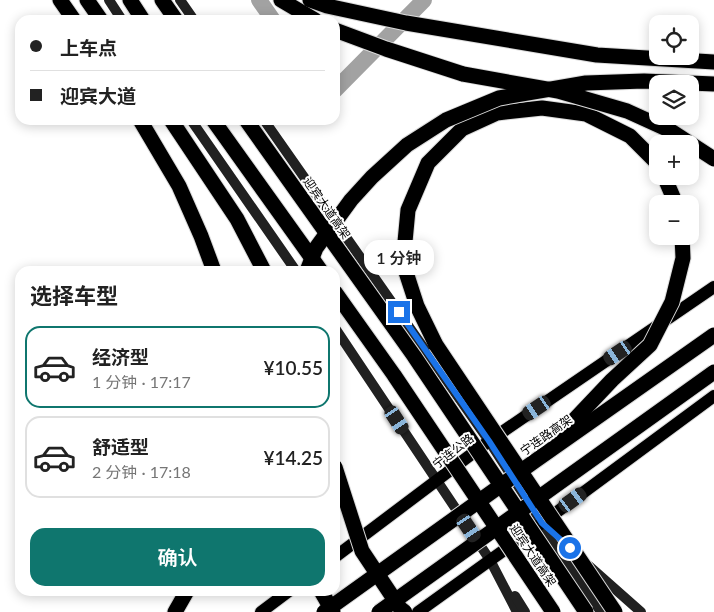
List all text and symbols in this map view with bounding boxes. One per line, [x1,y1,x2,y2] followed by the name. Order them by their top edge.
[649,15,699,245] map controls
[649,15,699,65] button: locate
[60,36,117,59] text: 上车点
[649,75,699,125] button: layers
[60,84,136,107] text: 迎宾大道
[649,135,699,185] button: +
[300,174,354,242] street label: 迎宾大道高架
[649,195,699,245] button: −
[364,240,434,274] callout: 1 分钟
[376,248,422,267] text: 1 分钟
[30,282,118,309] text: 选择车型
[388,301,410,323] route end
[601,338,634,368] car
[32,345,77,390] icon: car
[92,345,149,368] text: 经济型
[263,356,323,379] text: ¥10.55
[92,372,191,391] text: 1 分钟 · 17:17
[520,393,553,423] car
[382,403,411,437] car
[517,412,575,458] street label: 宁连路高架
[429,430,477,472] street label: 宁连公路
[32,435,77,480] icon: car
[92,435,149,458] text: 舒适型
[263,446,323,469] text: ¥14.25
[92,462,191,481] text: 2 分钟 · 17:18
[556,485,589,515] car
[454,511,483,545] car
[507,521,559,589] street label: 迎宾大道高架
[30,528,325,586] button: 确认
[559,537,581,559] route start

